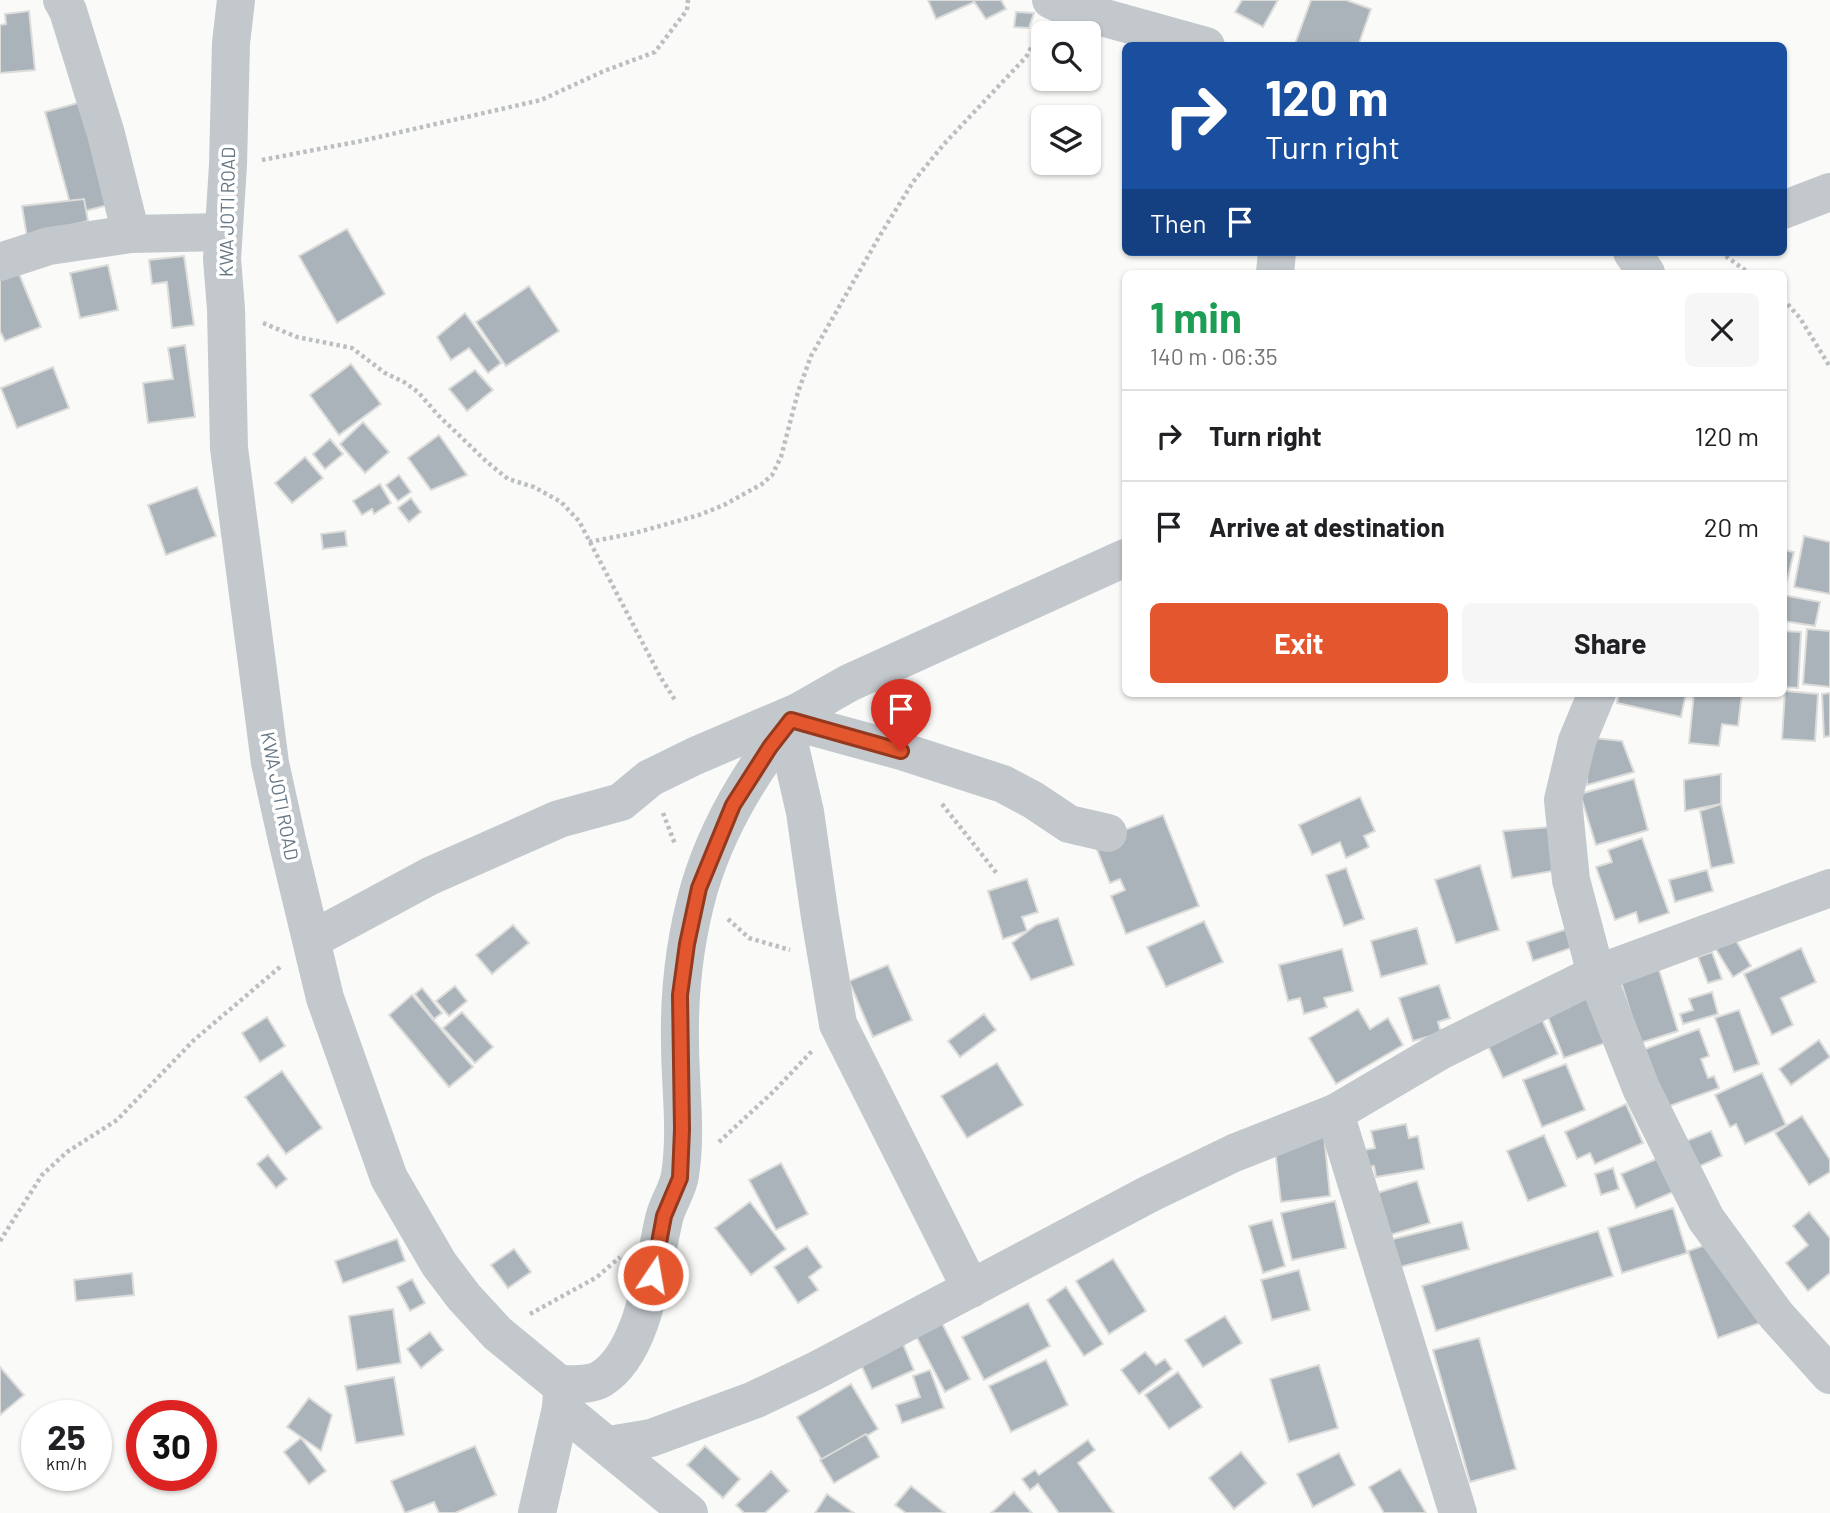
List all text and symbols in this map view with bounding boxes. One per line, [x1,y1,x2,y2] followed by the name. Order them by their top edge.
[1031,21,1101,175] map controls
[1031,21,1101,91] button: search
[1265,67,1388,126] text: 120 m
[1150,70,1241,161] icon: right
[1031,105,1101,175] button: layers
[1265,127,1400,165] text: Turn right
[214,147,239,277] street label: KWA JOTI ROAD
[1221,203,1259,241] icon: arrive
[1150,207,1207,238] text: Then
[1150,291,1242,341] text: 1 min
[1685,293,1759,367] button: close
[1150,342,1278,370] text: 140 m · 06:35
[1150,417,1188,455] icon: right
[1209,420,1322,451] text: Turn right
[1695,420,1759,451] text: 120 m
[1150,508,1188,546] icon: arrive
[1209,511,1445,542] text: Arrive at destination
[1704,511,1759,542] text: 20 m
[1150,603,1448,683] button: Exit
[1462,603,1759,683] button: Share
[871,679,931,751] pin
[882,690,920,728] icon: arrive
[257,730,304,862] street label: KWA JOTI ROAD
[616,1238,690,1312] position arrow
[126,1400,217,1491] speed limit sign: 30
[47,1415,86,1457] text: 25
[46,1452,87,1474] text: km/h

